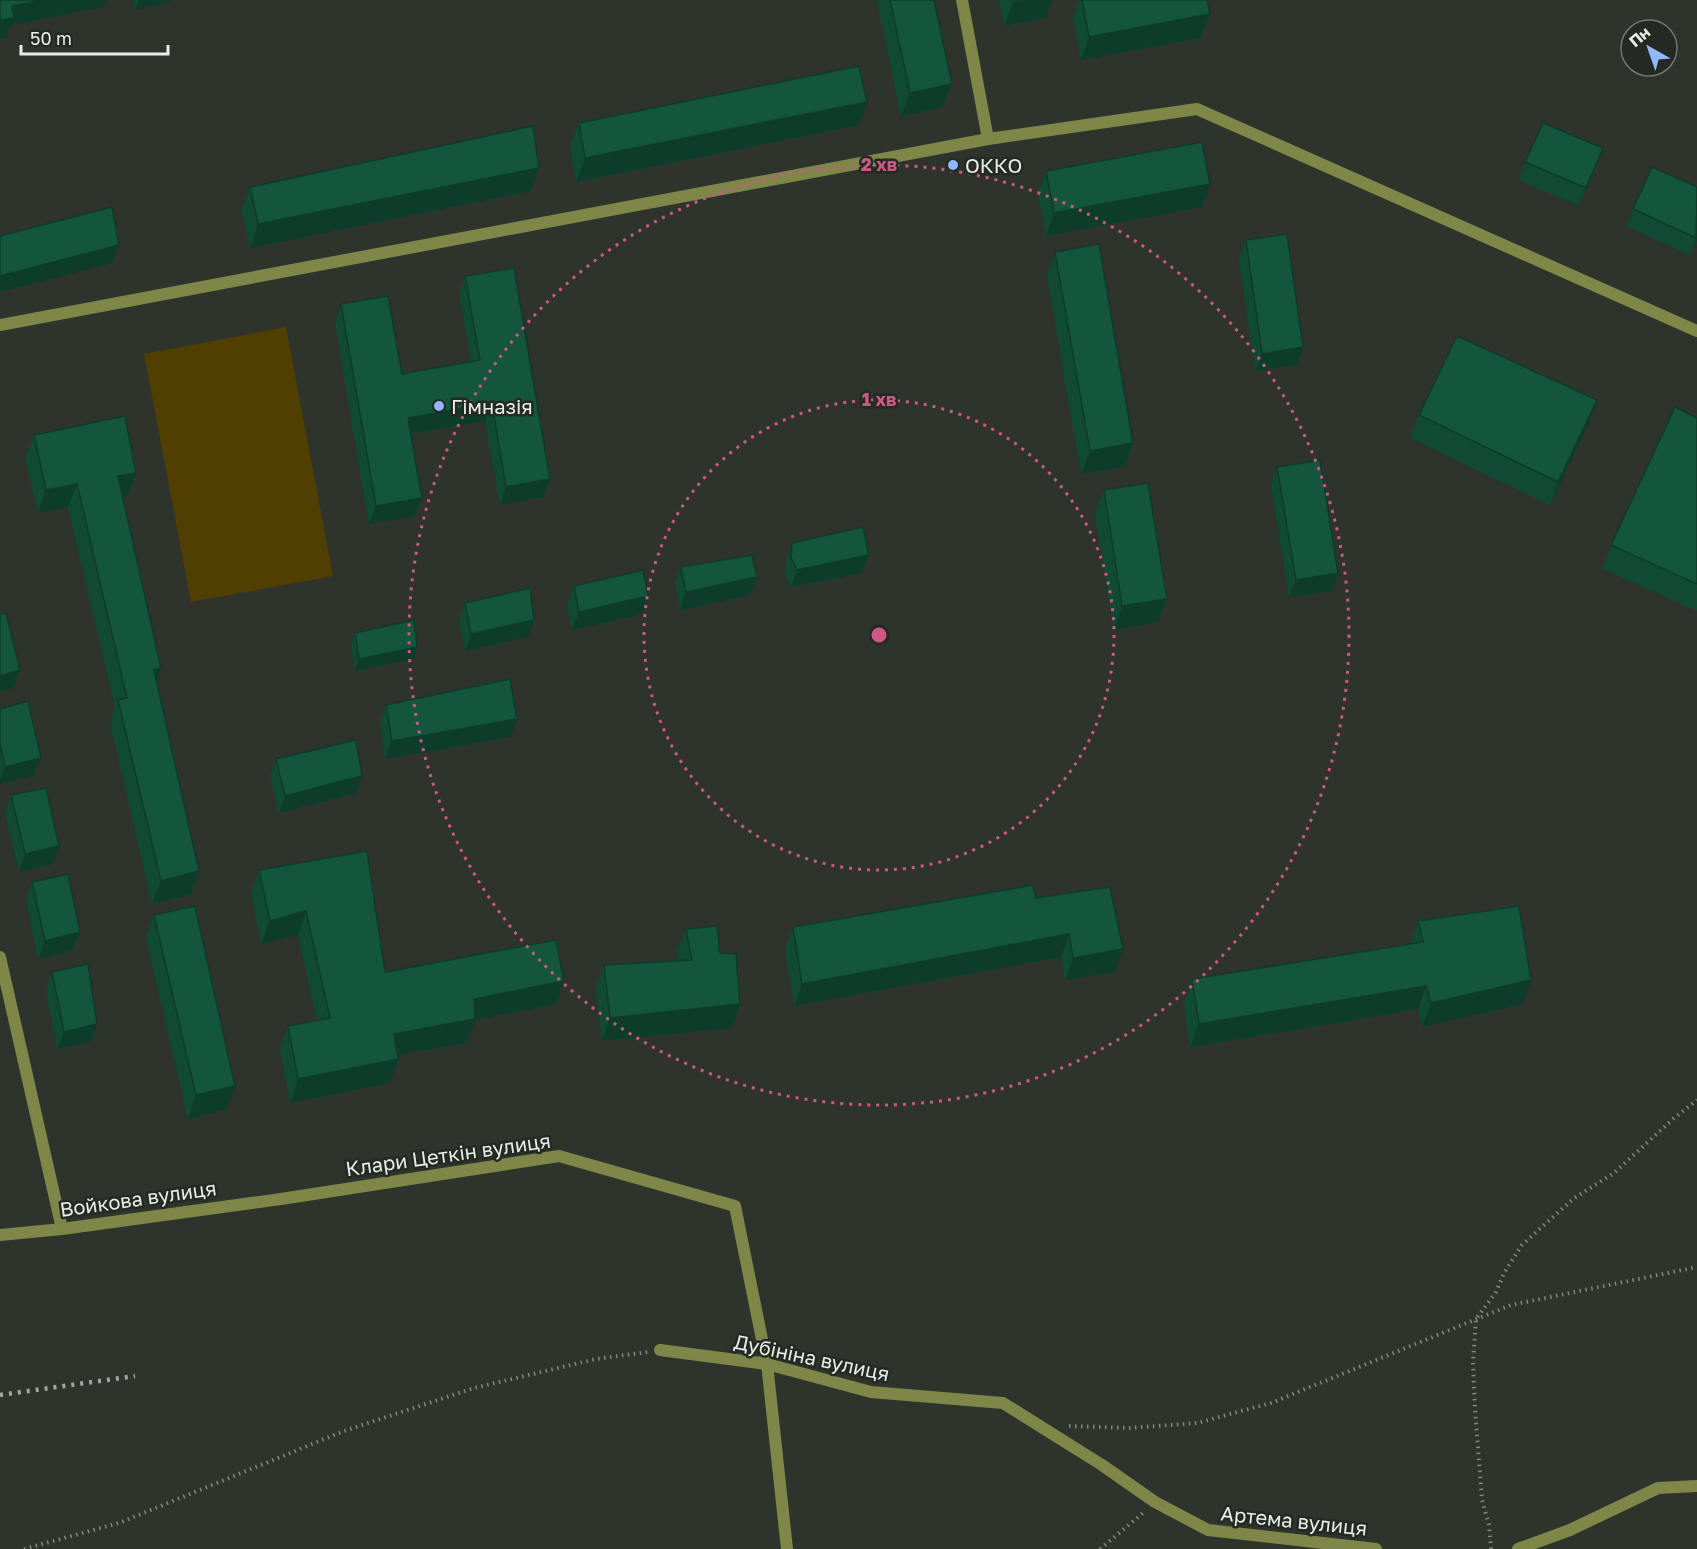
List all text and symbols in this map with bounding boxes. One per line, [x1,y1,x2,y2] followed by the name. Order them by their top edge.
[21,18,168,56] scale bar
[1619,18,1679,78] north arrow
[1625,22,1654,51] text: Пн
[30,27,72,49] text: 50 m
[861,153,897,175] text: 2 хв
[965,153,1022,177] place label: ОККО
[946,158,960,172] marker: ОККО
[862,388,896,410] text: 1 хв
[451,394,533,418] place label: Гімназія
[432,399,446,413] marker: Гімназія
[869,625,889,645] centre of rings
[344,1128,552,1180] street label: Клари Цеткін вулиця
[58,1175,218,1221] street label: Войкова вулиця
[732,1329,892,1385] street label: Дубініна вулиця
[1220,1500,1368,1540] street label: Артема вулиця

